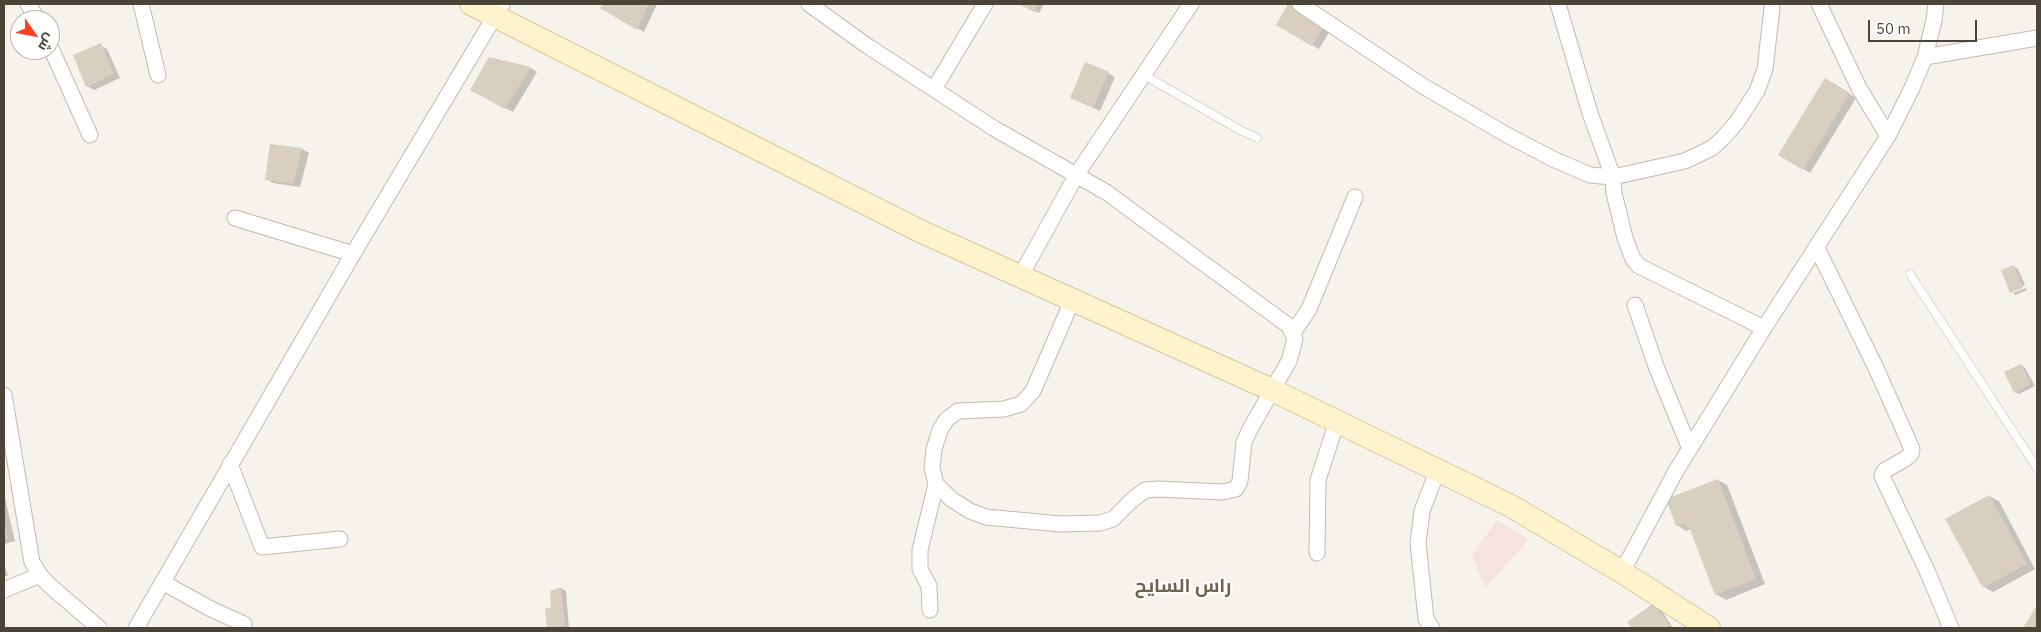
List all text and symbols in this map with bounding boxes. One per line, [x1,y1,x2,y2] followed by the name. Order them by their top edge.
[10,10,60,60] north arrow
[1871,10,1980,42] scale bar
[1876,19,1911,38] text: 50 m
[34,30,59,55] text: ش
[1135,576,1231,598] district label: راس السايح

